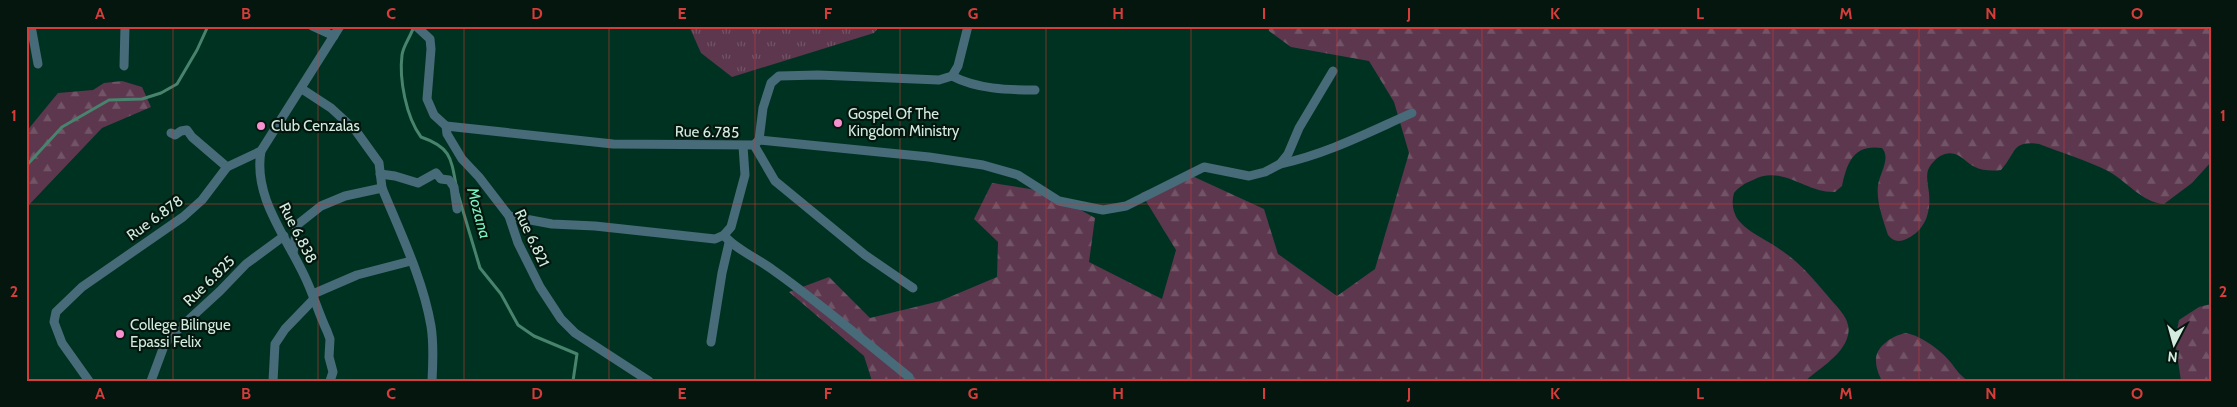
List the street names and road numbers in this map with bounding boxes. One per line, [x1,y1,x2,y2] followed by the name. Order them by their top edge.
[675,122,739,142] street label: Rue 6.785
[123,192,187,244] street label: Rue 6.878
[275,200,321,266] street label: Rue 6.838
[511,206,553,270] street label: Rue 6.821
[180,252,238,310] street label: Rue 6.825

